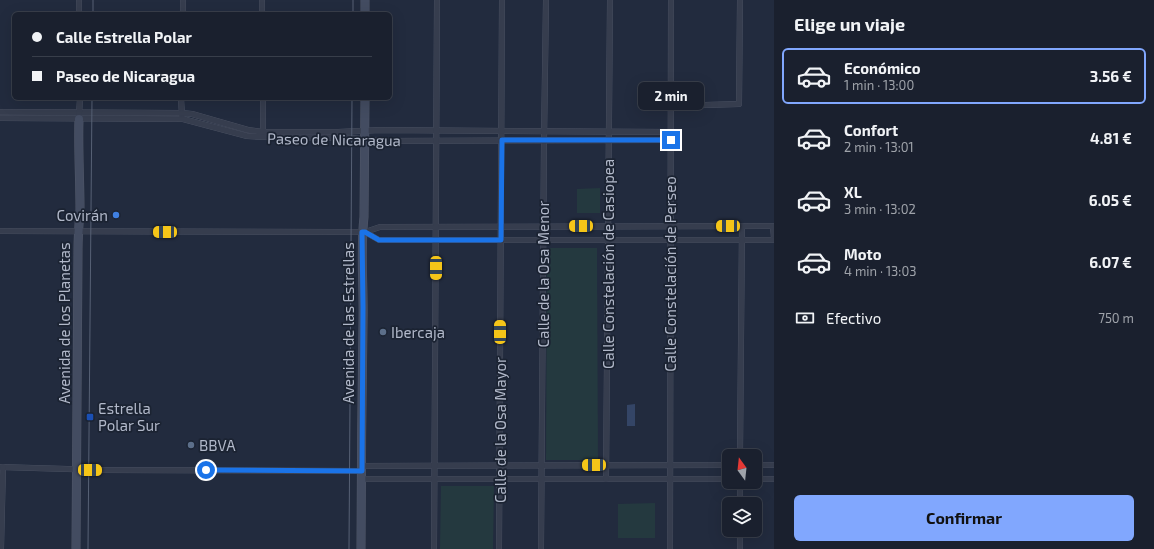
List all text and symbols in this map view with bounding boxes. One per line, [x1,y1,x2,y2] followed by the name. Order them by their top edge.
[794,13,905,35] text: Elige un viaje
[56,28,192,46] text: Calle Estrella Polar
[796,58,832,94] icon: car
[844,59,921,77] text: Económico
[56,67,195,85] text: Paseo de Nicaragua
[1090,67,1132,85] text: 3.56 €
[844,77,914,93] text: 1 min · 13:00
[638,82,704,110] callout: 2 min
[654,88,688,104] text: 2 min
[796,120,832,156] icon: car
[844,121,898,139] text: Confort
[267,129,401,149] street label: Paseo de Nicaragua
[1090,129,1132,147] text: 4.81 €
[662,131,680,149] route end
[844,139,914,155] text: 2 min · 13:01
[599,159,617,369] street label: Calle Constelación de Casiopea
[661,176,679,372] street label: Calle Constelación de Perseo
[796,182,832,218] icon: car
[844,183,862,201] text: XL
[1089,191,1132,209] text: 6.05 €
[534,201,552,347] street label: Calle de la Osa Menor
[844,201,916,217] text: 3 min · 13:02
[56,206,108,224] place label: Covirán
[111,210,121,220] marker: Covirán
[569,220,593,232] car
[716,220,740,232] car
[153,226,177,238] car
[55,242,73,404] street label: Avenida de los Planetas
[339,242,357,404] street label: Avenida de las Estrellas
[796,244,832,280] icon: car
[844,245,882,263] text: Moto
[1089,253,1132,271] text: 6.07 €
[430,256,442,280] car
[844,263,916,279] text: 4 min · 13:03
[794,307,816,329] icon: cash
[826,309,881,327] text: Efectivo
[1098,310,1134,326] text: 750 m
[494,320,506,344] car
[391,323,445,342] place label: Ibercaja
[378,327,388,337] marker: Ibercaja
[491,357,509,503] street label: Calle de la Osa Mayor
[98,399,160,434] place label: Estrella Polar Sur
[85,412,95,422] marker: Estrella Polar Sur
[199,436,236,454] place label: BBVA
[186,440,196,450] marker: BBVA
[722,449,762,489] north arrow
[722,449,762,537] map controls
[582,459,606,471] car
[197,461,215,479] route start
[78,464,102,476] car
[794,495,1134,541] button: Confirmar
[722,497,762,537] button: layers

